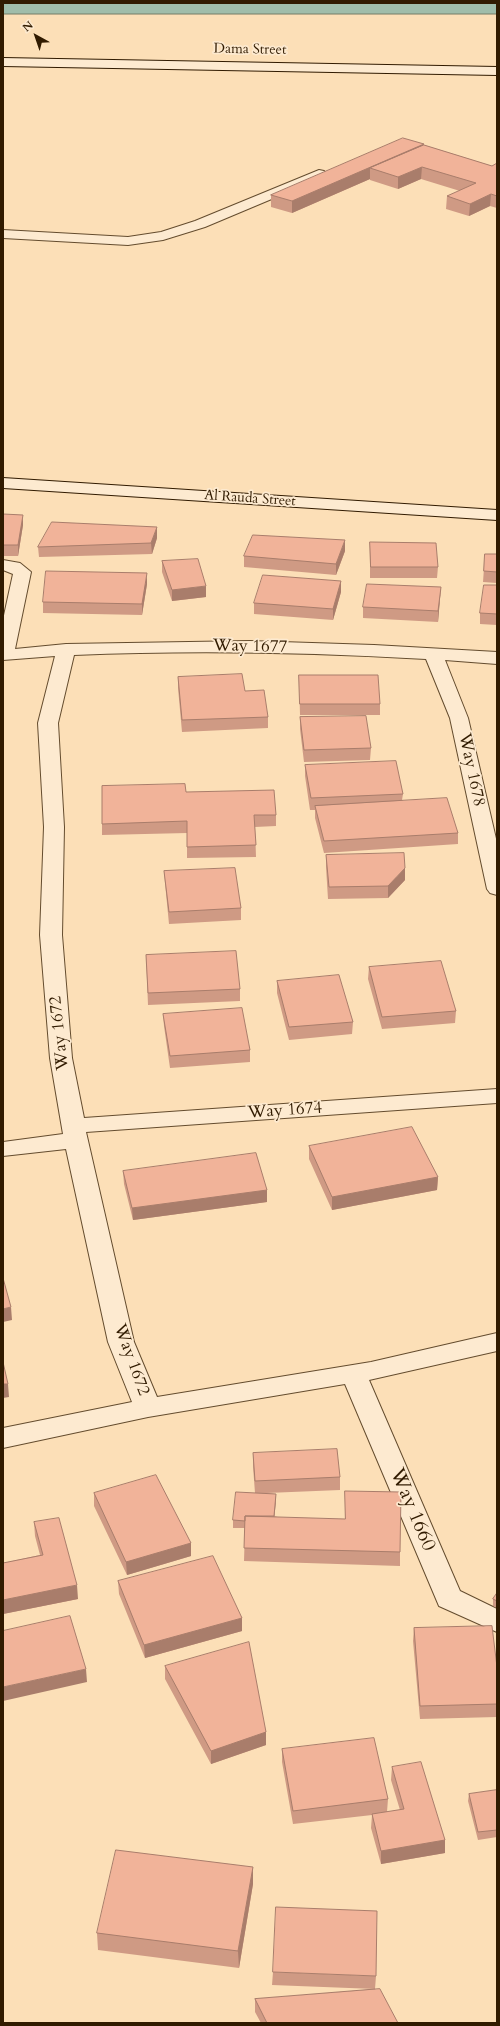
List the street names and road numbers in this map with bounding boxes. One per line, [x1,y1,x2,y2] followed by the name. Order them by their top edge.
[213,41,287,59] street label: Dama Street
[204,487,296,511] street label: Al Rauda Street
[213,636,287,658] street label: Way 1677
[453,731,489,809] street label: Way 1678
[46,995,74,1071] street label: Way 1672
[247,1098,323,1124] street label: Way 1674
[109,1322,153,1398] street label: Way 1672
[384,1465,440,1555] street label: Way 1660

